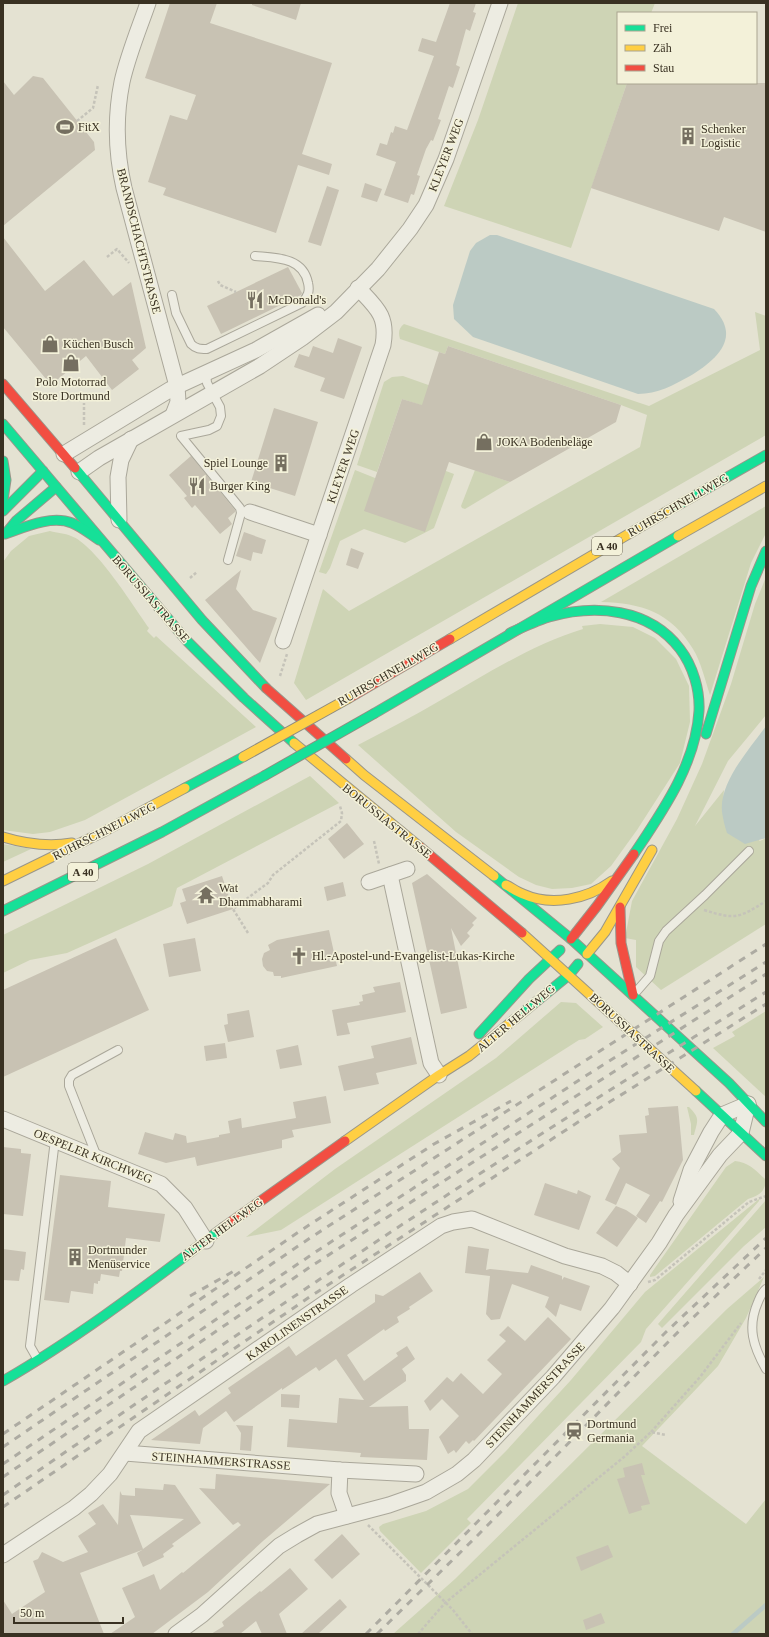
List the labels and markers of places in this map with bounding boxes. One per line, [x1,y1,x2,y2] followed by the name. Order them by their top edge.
[55,117,75,137] sports icon: FitX
[78,120,100,134] place label: FitX
[701,122,746,150] place label: Schenker Logistic
[678,126,698,146] building icon: Schenker Logistic
[245,290,265,310] restaurant icon: McDonald's
[268,293,326,307] place label: McDonald's
[40,334,60,354] shop icon: Küchen Busch
[63,337,133,351] place label: Küchen Busch
[61,353,81,373] shop icon: Polo Motorrad Store Dortmund
[32,375,110,403] place label: Polo Motorrad Store Dortmund
[474,432,494,452] shop icon: JOKA Bodenbeläge
[497,435,593,449] place label: JOKA Bodenbeläge
[271,453,291,473] building icon: Spiel Lounge
[204,456,268,470] place label: Spiel Lounge
[187,476,207,496] restaurant icon: Burger King
[210,479,270,493] place label: Burger King
[219,881,303,909] place label: Wat Dhammabharami
[196,885,216,905] temple icon: Wat Dhammabharami
[289,946,309,966] church icon: Hl.-Apostel-und-Evangelist-Lukas-Kirche
[312,949,515,963] place label: Hl.-Apostel-und-Evangelist-Lukas-Kirche
[88,1243,150,1271] place label: Dortmunder Menüservice
[65,1247,85,1267] building icon: Dortmunder Menüservice
[587,1417,636,1445] place label: Dortmund Germania
[564,1421,584,1441] station icon: Dortmund Germania

